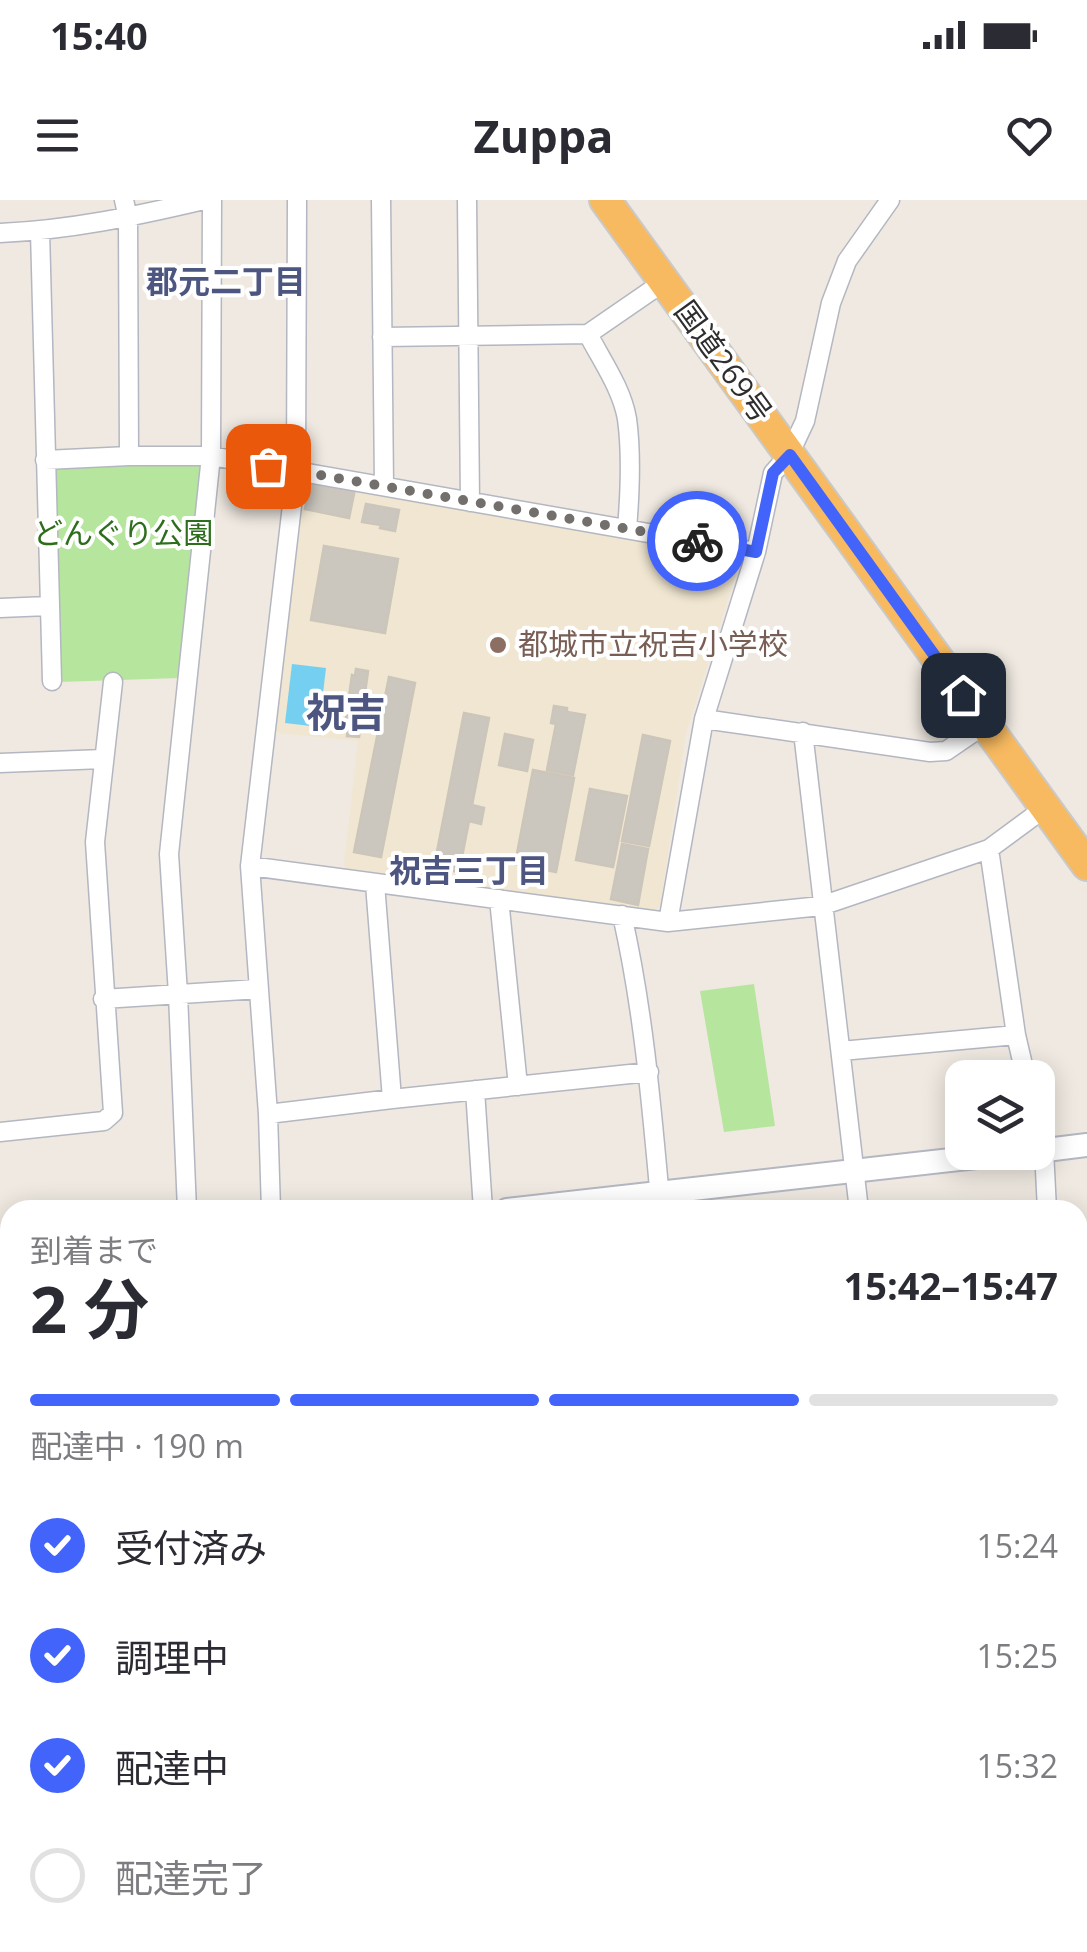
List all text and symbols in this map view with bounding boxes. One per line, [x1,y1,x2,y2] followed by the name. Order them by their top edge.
[50,9,148,61] text: 15:40
[474,105,613,166] text: Zuppa
[30,108,85,163] icon: menu
[1002,108,1057,163] icon: heart
[146,259,306,302] district label: 郡元二丁目
[666,292,782,430] street label: 国道269号
[226,424,311,509] pin
[241,439,296,494] icon: bag
[647,491,747,591] courier
[33,512,213,553] park label: どんぐり公園
[670,514,725,569] icon: bike
[518,623,788,664] place label: 都城市立祝吉小学校
[487,634,509,656] marker: 都城市立祝吉小学校
[921,653,1006,738] pin
[936,668,991,723] icon: home
[306,684,386,739] district label: 祝吉
[389,848,549,891] district label: 祝吉三丁目
[945,1060,1055,1170] map controls
[945,1060,1055,1170] button: layers
[30,1228,158,1271] text: 到着まで
[844,1259,1058,1311] text: 15:42–15:47
[30,1264,149,1352] text: 2 分
[30,1424,244,1467] text: 配達中 · 190 m
[30,1518,85,1573] icon: check
[115,1521,267,1573] text: 受付済み
[976,1524,1058,1567] text: 15:24
[30,1628,85,1683] icon: check
[115,1631,229,1683] text: 調理中
[976,1634,1058,1677] text: 15:25
[30,1738,85,1793] icon: check
[115,1741,229,1793] text: 配達中
[976,1744,1058,1787] text: 15:32
[115,1851,267,1903] text: 配達完了

